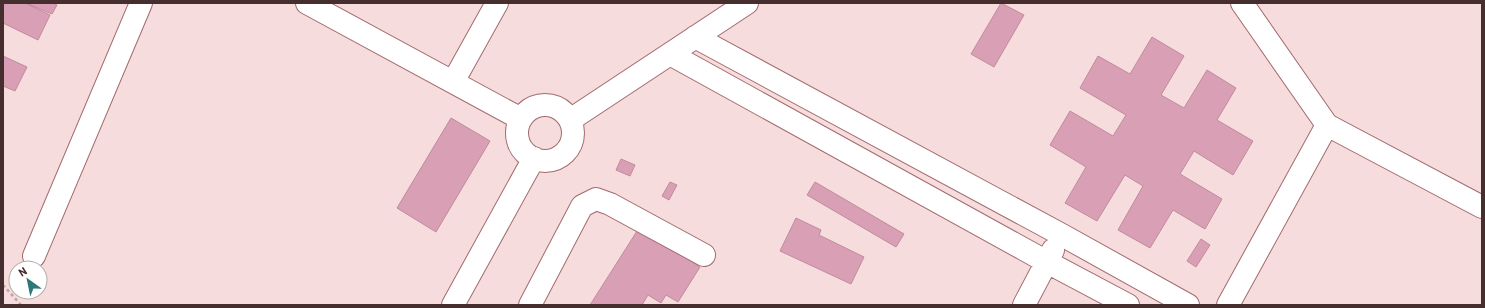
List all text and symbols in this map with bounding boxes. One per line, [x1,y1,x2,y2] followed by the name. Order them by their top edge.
[8,260,48,300] north arrow
[16,264,29,279] text: N

